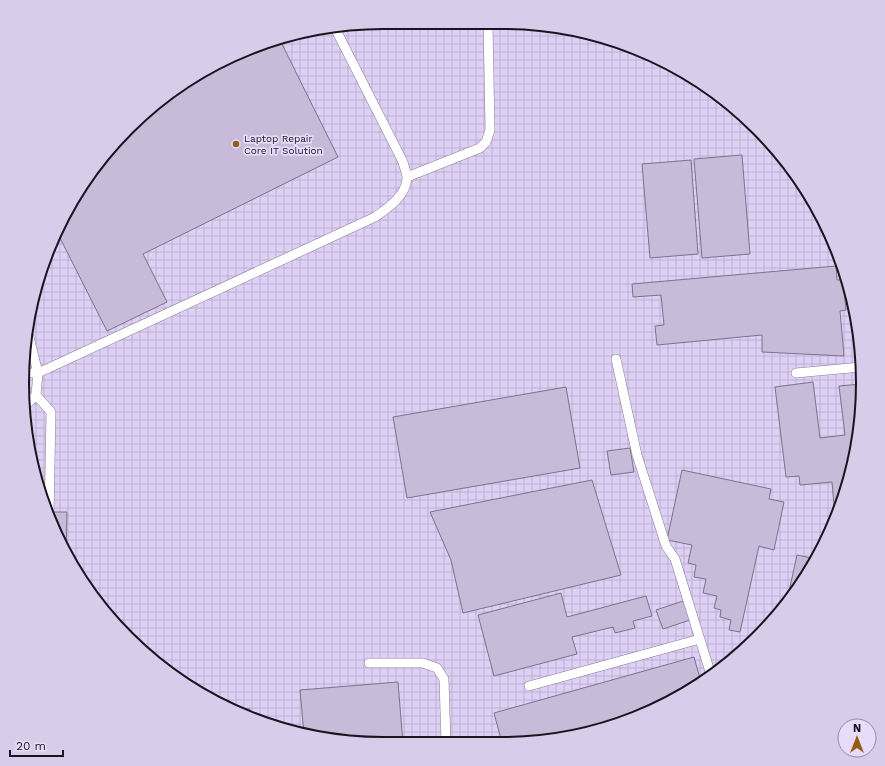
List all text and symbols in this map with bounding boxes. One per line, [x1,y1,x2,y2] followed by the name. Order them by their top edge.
[244,133,323,156] place label: Laptop Repair Core IT Solution
[231,139,241,149] marker: Laptop Repair Core IT Solution
[837,718,877,758] north arrow
[853,722,861,735] text: N
[10,732,63,758] scale bar
[16,739,46,753] text: 20 m

